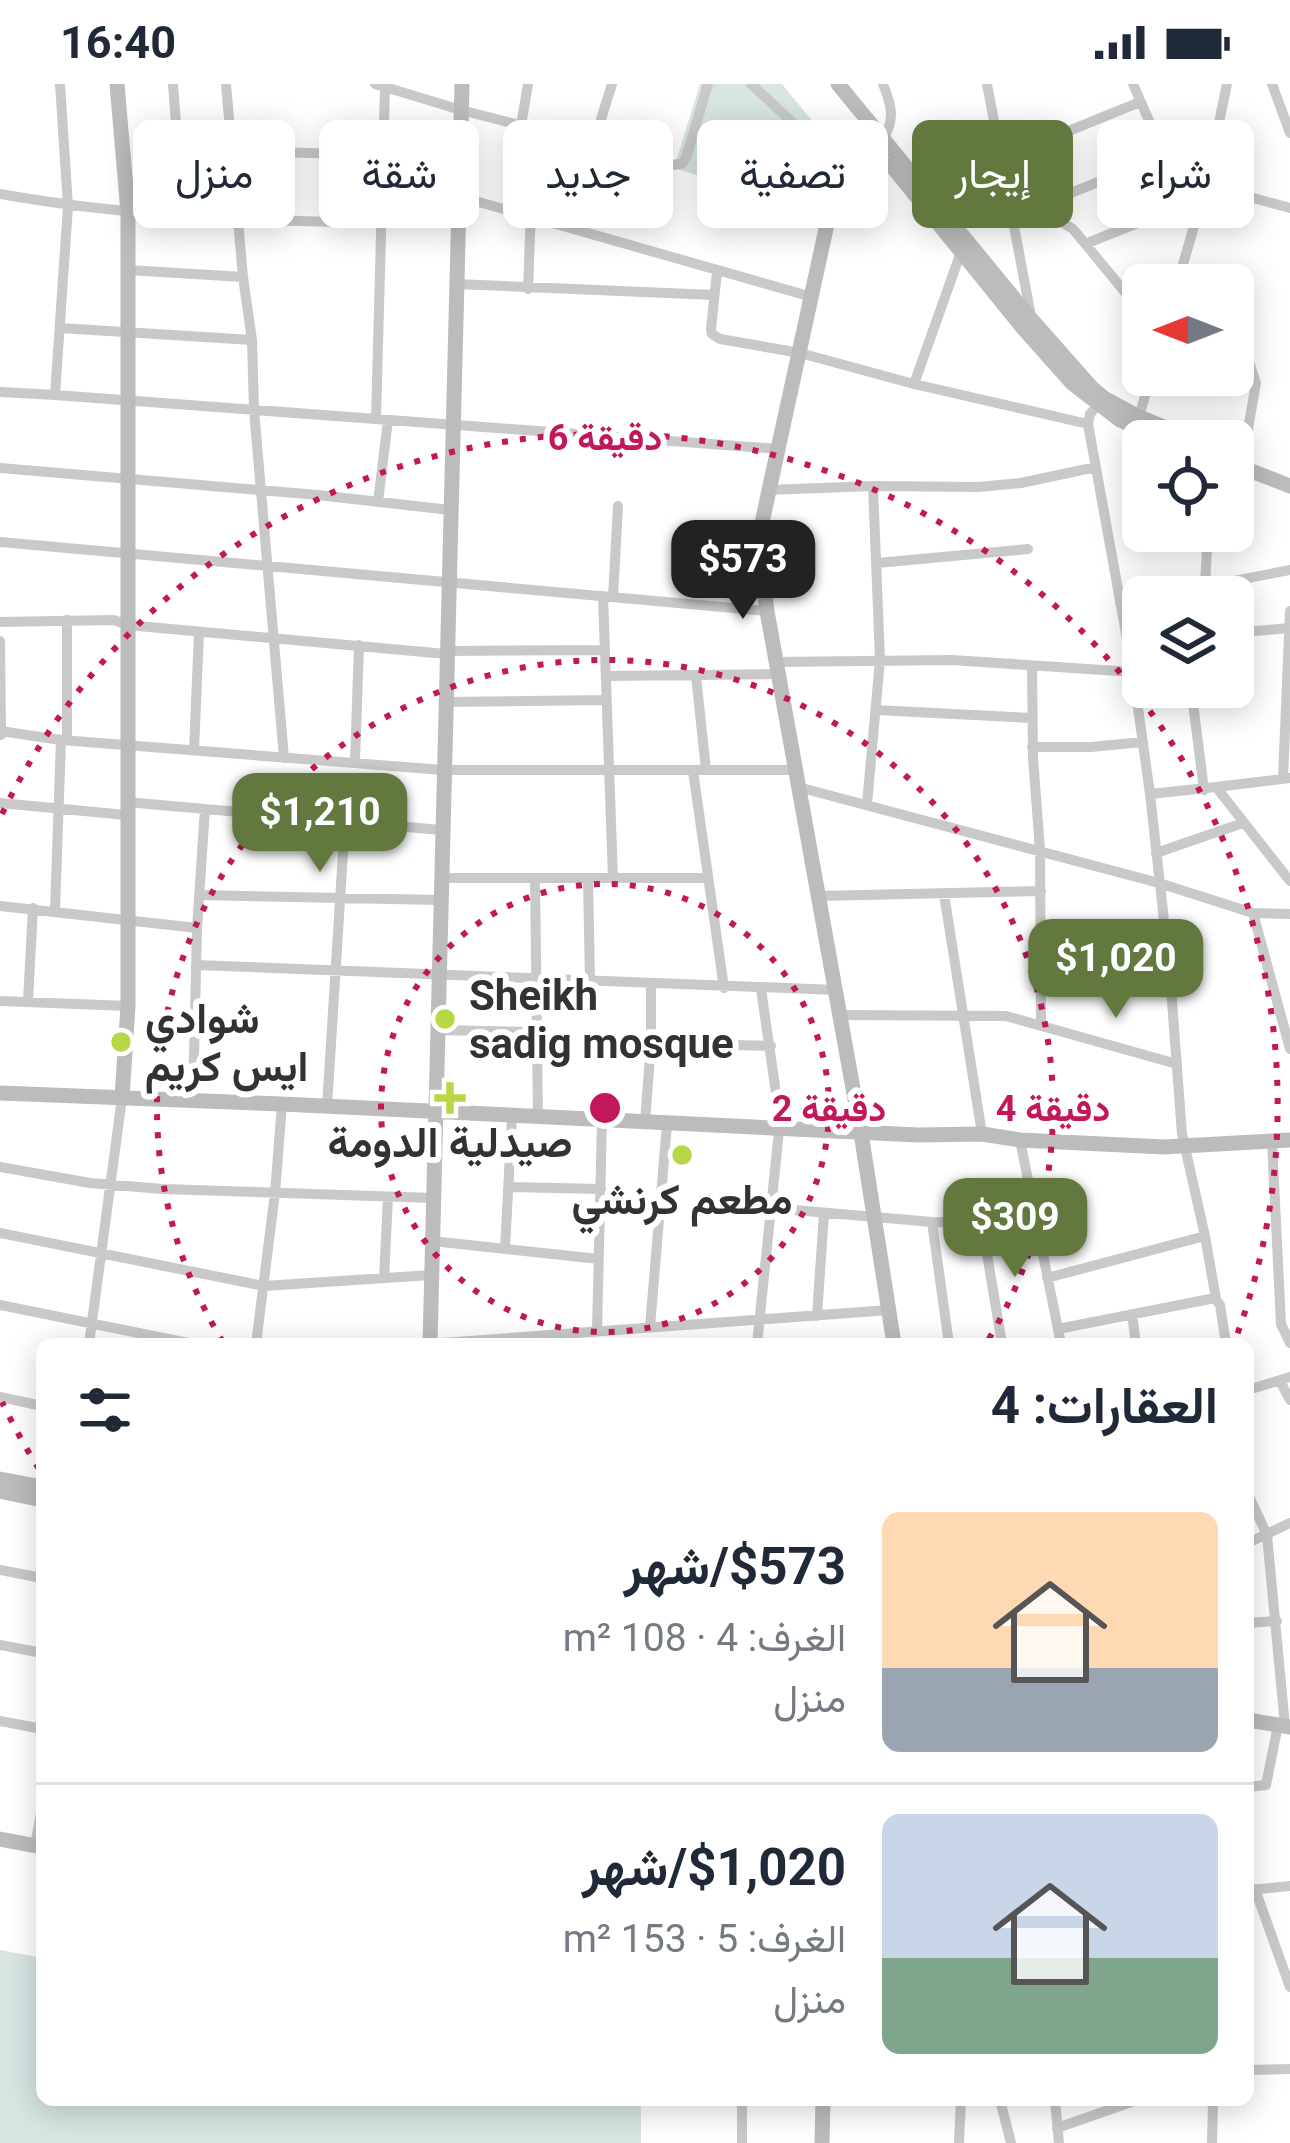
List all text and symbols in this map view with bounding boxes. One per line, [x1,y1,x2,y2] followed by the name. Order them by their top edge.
[60,16,176,69] text: 16:40
[133,120,295,228] chip: منزل
[319,120,479,228] chip: شقة
[503,120,673,228] chip: جديد
[697,120,888,228] chip: تصفية
[912,120,1073,228] chip: إيجار
[1097,120,1254,228] chip: شراء
[1122,264,1254,396] north arrow
[1122,264,1254,708] map controls
[548,417,662,459] text: 6 دقيقة
[1122,420,1254,552] button: locate
[672,520,814,622] pin: $573
[698,536,788,582] text: $573
[1122,576,1254,708] button: layers
[222,773,418,875] pin: $1,210
[259,789,381,835] text: $1,210
[1018,919,1214,1021] pin: $1,020
[1055,935,1177,981] text: $1,020
[469,971,734,1068] place label: Sheikh sadig mosque
[145,994,308,1094] place label: شوادي ايس كريم
[432,1006,458,1032] marker: Sheikh sadig mosque
[108,1029,134,1055] marker: شوادي ايس كريم
[437,1085,463,1111] marker: صيدلية الدومة
[584,1087,626,1129] centre of rings
[772,1088,886,1130] text: 2 دقيقة
[996,1088,1110,1130] text: 4 دقيقة
[327,1118,573,1169] place label: صيدلية الدومة
[669,1142,695,1168] marker: مطعم كرنشي
[572,1175,793,1234] place label: مطعم كرنشي
[944,1178,1086,1280] pin: $309
[970,1194,1060,1240] text: $309
[991,1376,1218,1435] text: العقارات: 4
[72,1377,138,1443] icon: filters
[624,1537,846,1596] text: $573/شهر
[978,1560,1122,1704] icon: home
[563,1615,846,1661] text: الغرف: 4 · 108 m²
[773,1676,846,1722] text: منزل
[582,1838,846,1897] text: $1,020/شهر
[978,1862,1122,2006] icon: home
[563,1916,846,1962] text: الغرف: 5 · 153 m²
[773,1977,846,2023] text: منزل

